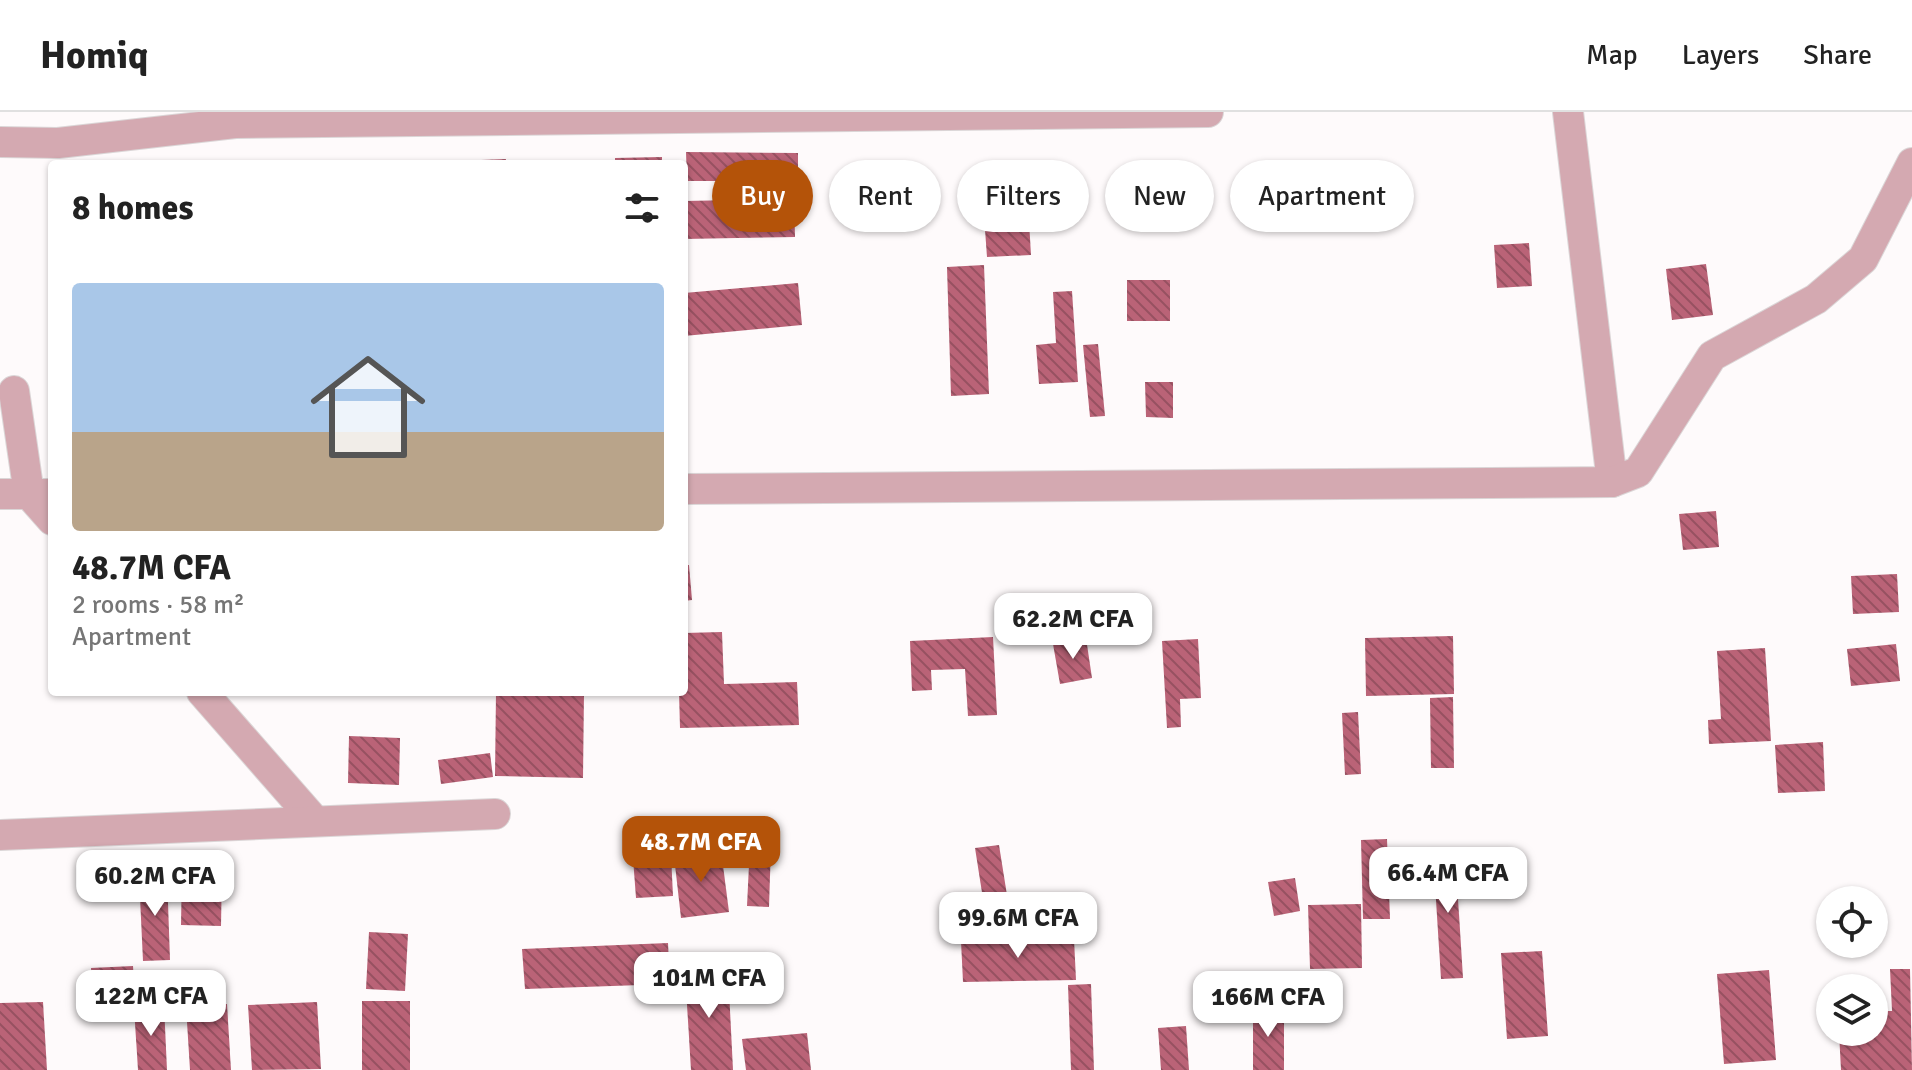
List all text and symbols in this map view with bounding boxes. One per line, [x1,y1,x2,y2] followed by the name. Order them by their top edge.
[40,32,148,79] text: Homiq
[1586,38,1638,72] text: Map
[1682,38,1759,72] text: Layers
[1803,38,1872,72] text: Share
[712,160,813,232] chip: Buy
[829,160,941,232] chip: Rent
[957,160,1089,232] chip: Filters
[1105,160,1214,232] chip: New
[1230,160,1414,232] chip: Apartment
[620,186,664,230] icon: filters
[72,187,193,229] text: 8 homes
[296,335,440,479] icon: home
[72,547,231,589] text: 48.7M CFA
[72,589,245,621] text: 2 rooms · 58 m²
[981,593,1165,661] pin: 62.2M CFA
[1012,603,1134,635] text: 62.2M CFA
[72,621,191,653] text: Apartment
[609,816,793,884] pin: 48.7M CFA
[640,826,762,858] text: 48.7M CFA
[1356,847,1540,915] pin: 66.4M CFA
[63,850,247,918] pin: 60.2M CFA
[1387,857,1509,889] text: 66.4M CFA
[94,860,216,892] text: 60.2M CFA
[1816,886,1888,1046] map controls
[1816,886,1888,958] button: locate
[926,892,1110,960] pin: 99.6M CFA
[957,902,1079,934] text: 99.6M CFA
[626,952,792,1020] pin: 101M CFA
[652,962,766,994] text: 101M CFA
[68,970,234,1038] pin: 122M CFA
[1185,971,1351,1039] pin: 166M CFA
[1816,974,1888,1046] button: layers
[94,980,208,1012] text: 122M CFA
[1211,981,1325,1013] text: 166M CFA

